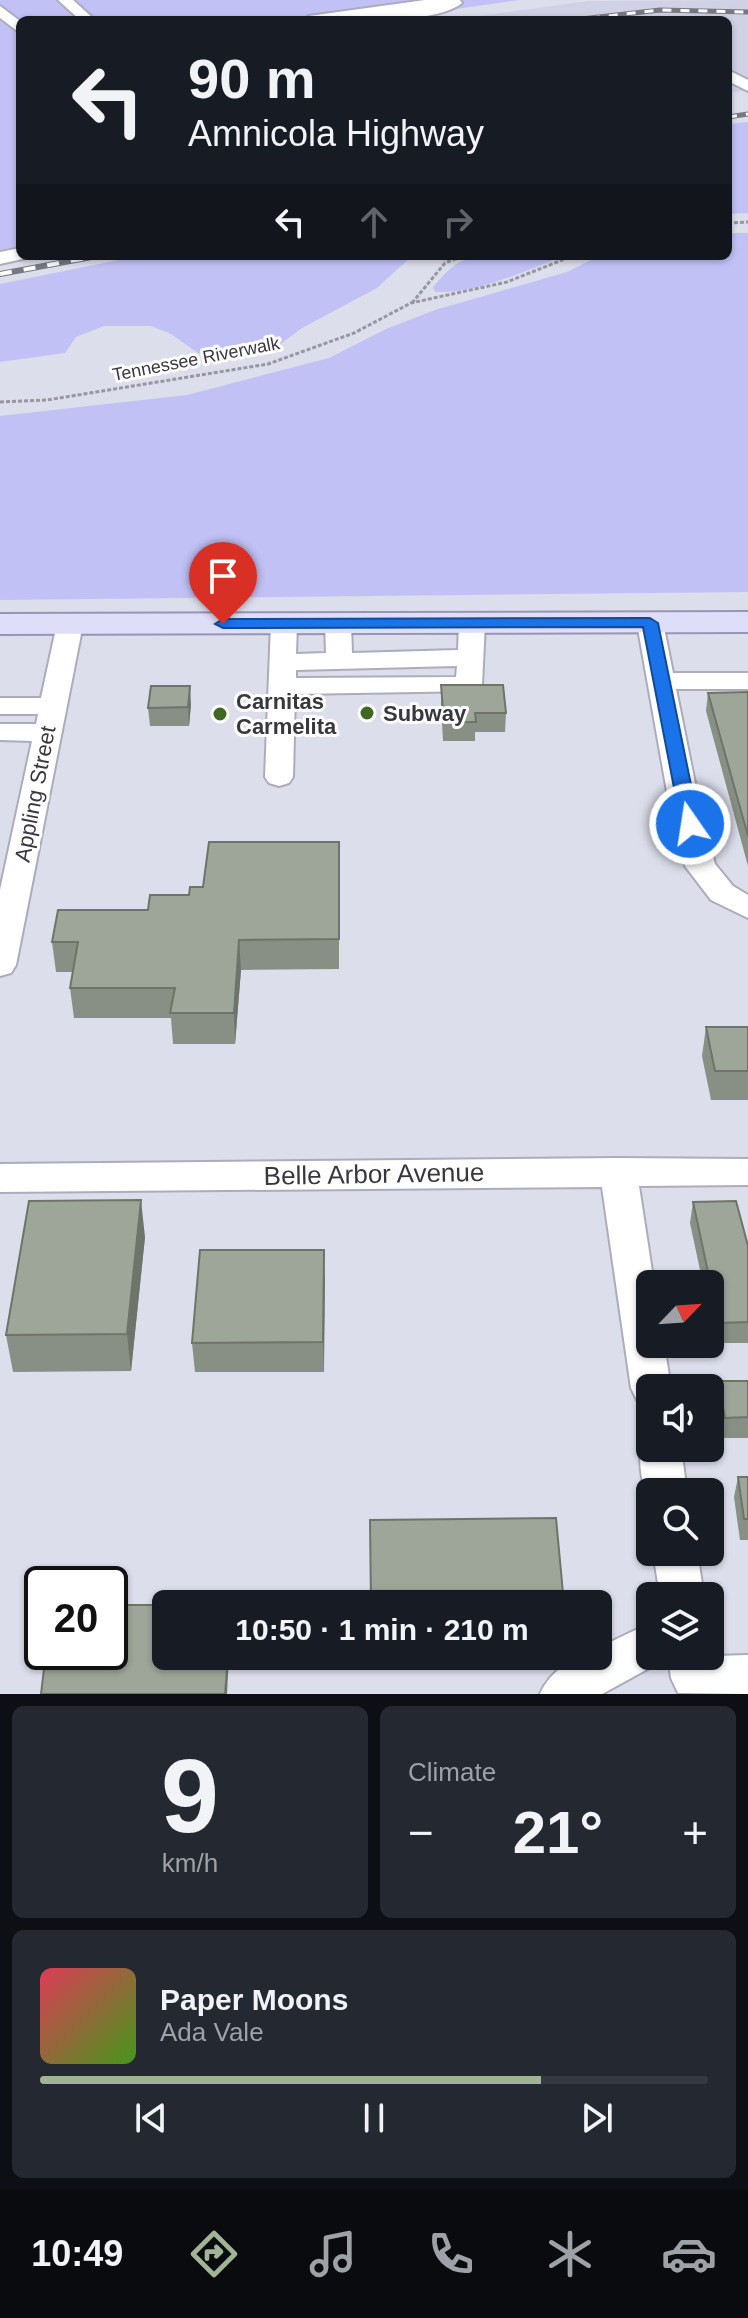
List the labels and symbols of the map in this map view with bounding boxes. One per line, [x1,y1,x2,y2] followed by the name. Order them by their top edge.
[111,333,282,385] street label: Tennessee Riverwalk
[189,542,257,624] pin
[236,689,337,739] place label: Carnitas Carmelita
[383,701,467,726] place label: Subway
[358,704,376,722] marker: Subway
[211,705,229,723] marker: Carnitas Carmelita
[10,724,60,864] street label: Appling Street
[648,782,732,866] position arrow
[263,1157,485,1191] street label: Belle Arbor Avenue
[636,1270,724,1358] north arrow
[24,1566,128,1670] speed limit sign: 20

